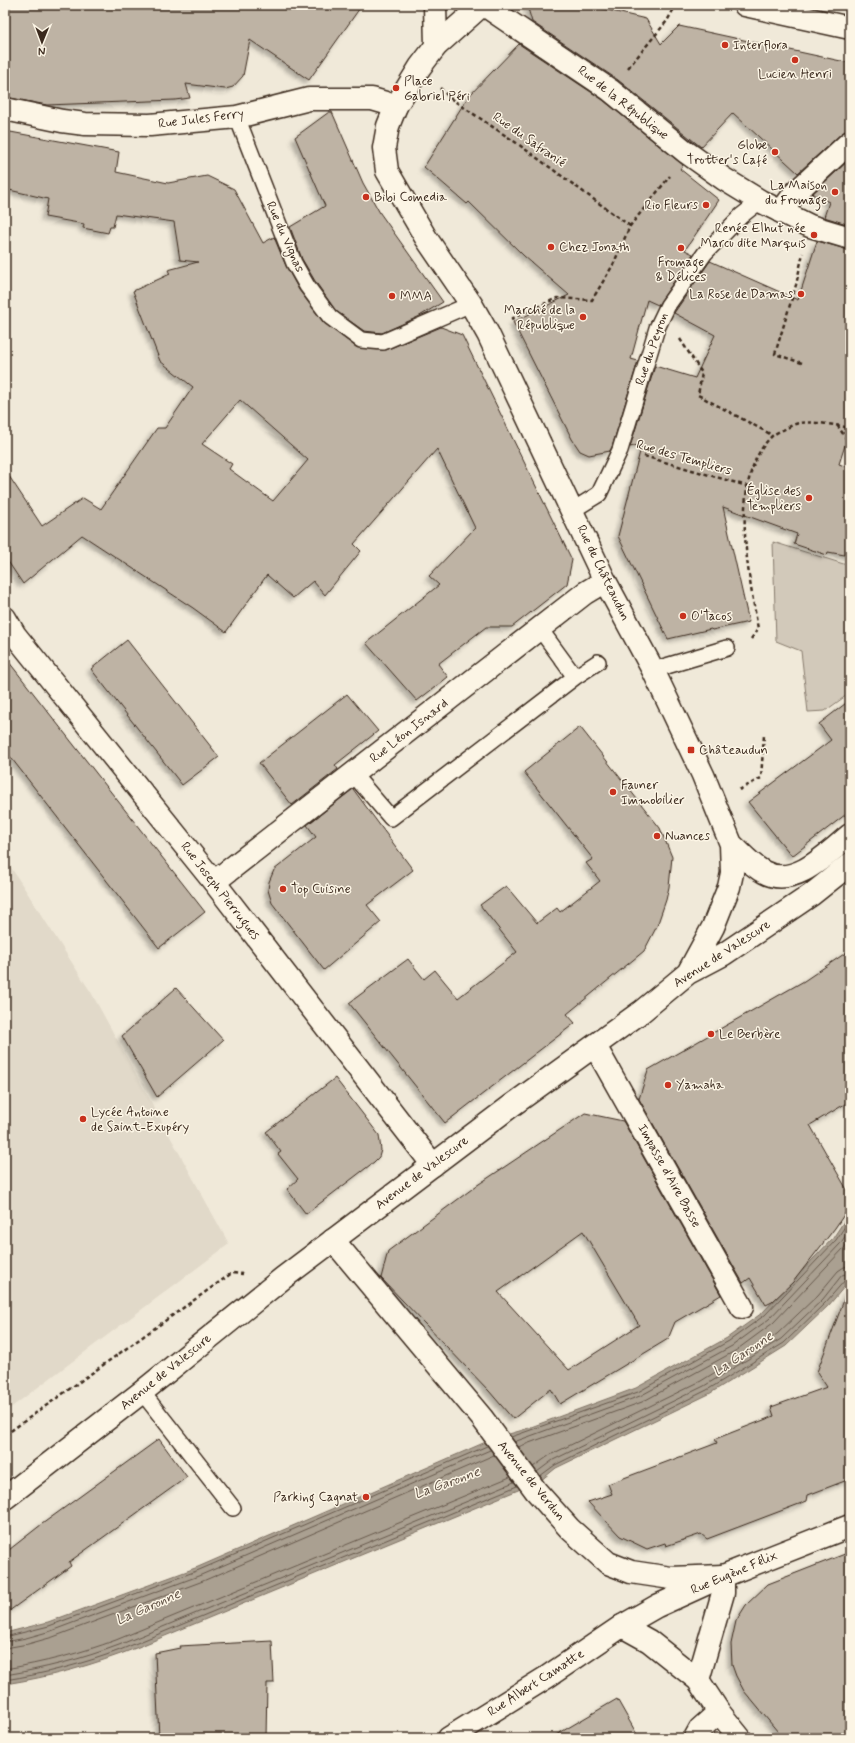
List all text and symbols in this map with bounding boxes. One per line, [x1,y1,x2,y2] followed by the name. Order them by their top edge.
[22,22,62,62] north arrow
[733,37,788,54] place label: Interflora
[720,40,730,50] marker: Interflora
[38,44,46,58] text: N
[790,55,800,65] marker: Lucien Henri
[574,62,672,144] street label: Rue de la République
[758,66,832,83] place label: Lucien Henri
[404,73,470,105] place label: Place Gabriel Péri
[391,83,401,93] marker: Place Gabriel Péri
[157,105,245,133] street label: Rue Jules Ferry
[489,109,569,172] street label: Rue du Safranié
[687,137,767,169] place label: Globe Trotter's Café
[770,147,780,157] marker: Globe Trotter's Café
[765,177,827,211] place label: La Maison du Fromage
[830,187,840,197] marker: La Maison du Fromage
[374,189,447,206] place label: Bibi Comedia
[361,192,371,202] marker: Bibi Comedia
[644,197,698,214] place label: Rio Fleurs
[261,199,308,276] street label: Rue du Vignas
[701,200,711,210] marker: Rio Fleurs
[701,220,806,252] place label: Renée Elhut née Marcu dite Marquis
[809,230,819,240] marker: Renée Elhut née Marcu dite Marquis
[559,239,629,256] place label: Chez Jonath
[546,242,556,252] marker: Chez Jonath
[676,243,686,253] marker: Fromage & Délices
[656,254,707,286] place label: Fromage & Délices
[689,286,793,303] place label: La Rose de Damas
[400,288,432,305] place label: MMA
[796,289,806,299] marker: La Rose de Damas
[387,291,397,301] marker: MMA
[504,302,575,334] place label: Marché de la République
[632,310,672,388] street label: Rue du Peyron
[578,312,588,322] marker: Marché de la République
[634,436,734,480] street label: Rue des Templiers
[747,482,801,515] place label: Église des Templiers
[804,493,814,503] marker: Église des Templiers
[572,522,634,624] street label: Rue de Châteaudun
[691,608,732,625] place label: O'Tacos
[678,611,688,621] marker: O'Tacos
[366,695,452,767] street label: Rue Léon Isnard
[699,742,768,759] place label: Châteaudun
[686,745,696,755] marker: Châteaudun
[621,777,685,809] place label: Fauner Immobilier
[608,787,618,797] marker: Fauner Immobilier
[665,828,710,845] place label: Nuances
[652,831,662,841] marker: Nuances
[175,839,264,945] street label: Rue Joseph Pierrugues
[291,881,351,898] place label: Top Cuisine
[278,884,288,894] marker: Top Cuisine
[670,916,774,992] street label: Avenue de Valescure
[719,1026,780,1043] place label: Le Berbère
[706,1029,716,1039] marker: Le Berbère
[676,1077,724,1094] place label: Yamaha
[663,1080,673,1090] marker: Yamaha
[91,1104,190,1136] place label: Lycée Antoine de Saint-Exupéry
[78,1114,88,1124] marker: Lycée Antoine de Saint-Exupéry
[633,1121,705,1231] street label: Impasse d'Aire Basse
[372,1132,472,1214] street label: Avenue de Valescure
[709,1327,777,1381] water label: La Garonne
[117,1330,215,1414] street label: Avenue de Valescure
[493,1437,569,1525] street label: Avenue de Verdun
[412,1462,483,1503] water label: La Garonne
[273,1489,358,1508] place label: Parking Cagnat
[361,1492,371,1502] marker: Parking Cagnat
[688,1547,780,1599] street label: Rue Eugène Félix
[113,1584,184,1629] water label: La Garonne
[484,1645,588,1721] street label: Rue Albert Camatte

